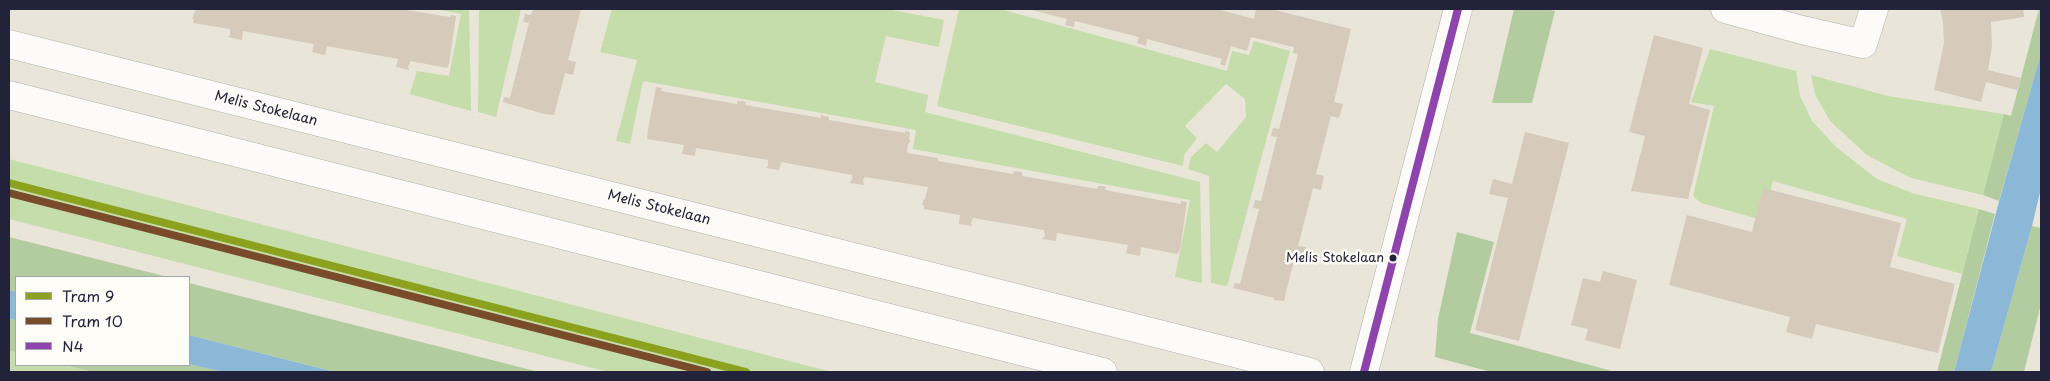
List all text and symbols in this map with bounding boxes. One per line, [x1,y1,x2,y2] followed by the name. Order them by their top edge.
[213,88,319,130] street label: Melis Stokelaan
[606,187,712,229] street label: Melis Stokelaan
[1286,250,1384,266] place label: Melis Stokelaan
[1388,253,1398,263] marker: Melis Stokelaan
[15,276,190,366] legend
[62,284,115,307] text: Tram 9
[62,309,123,332] text: Tram 10
[62,334,84,357] text: N4

